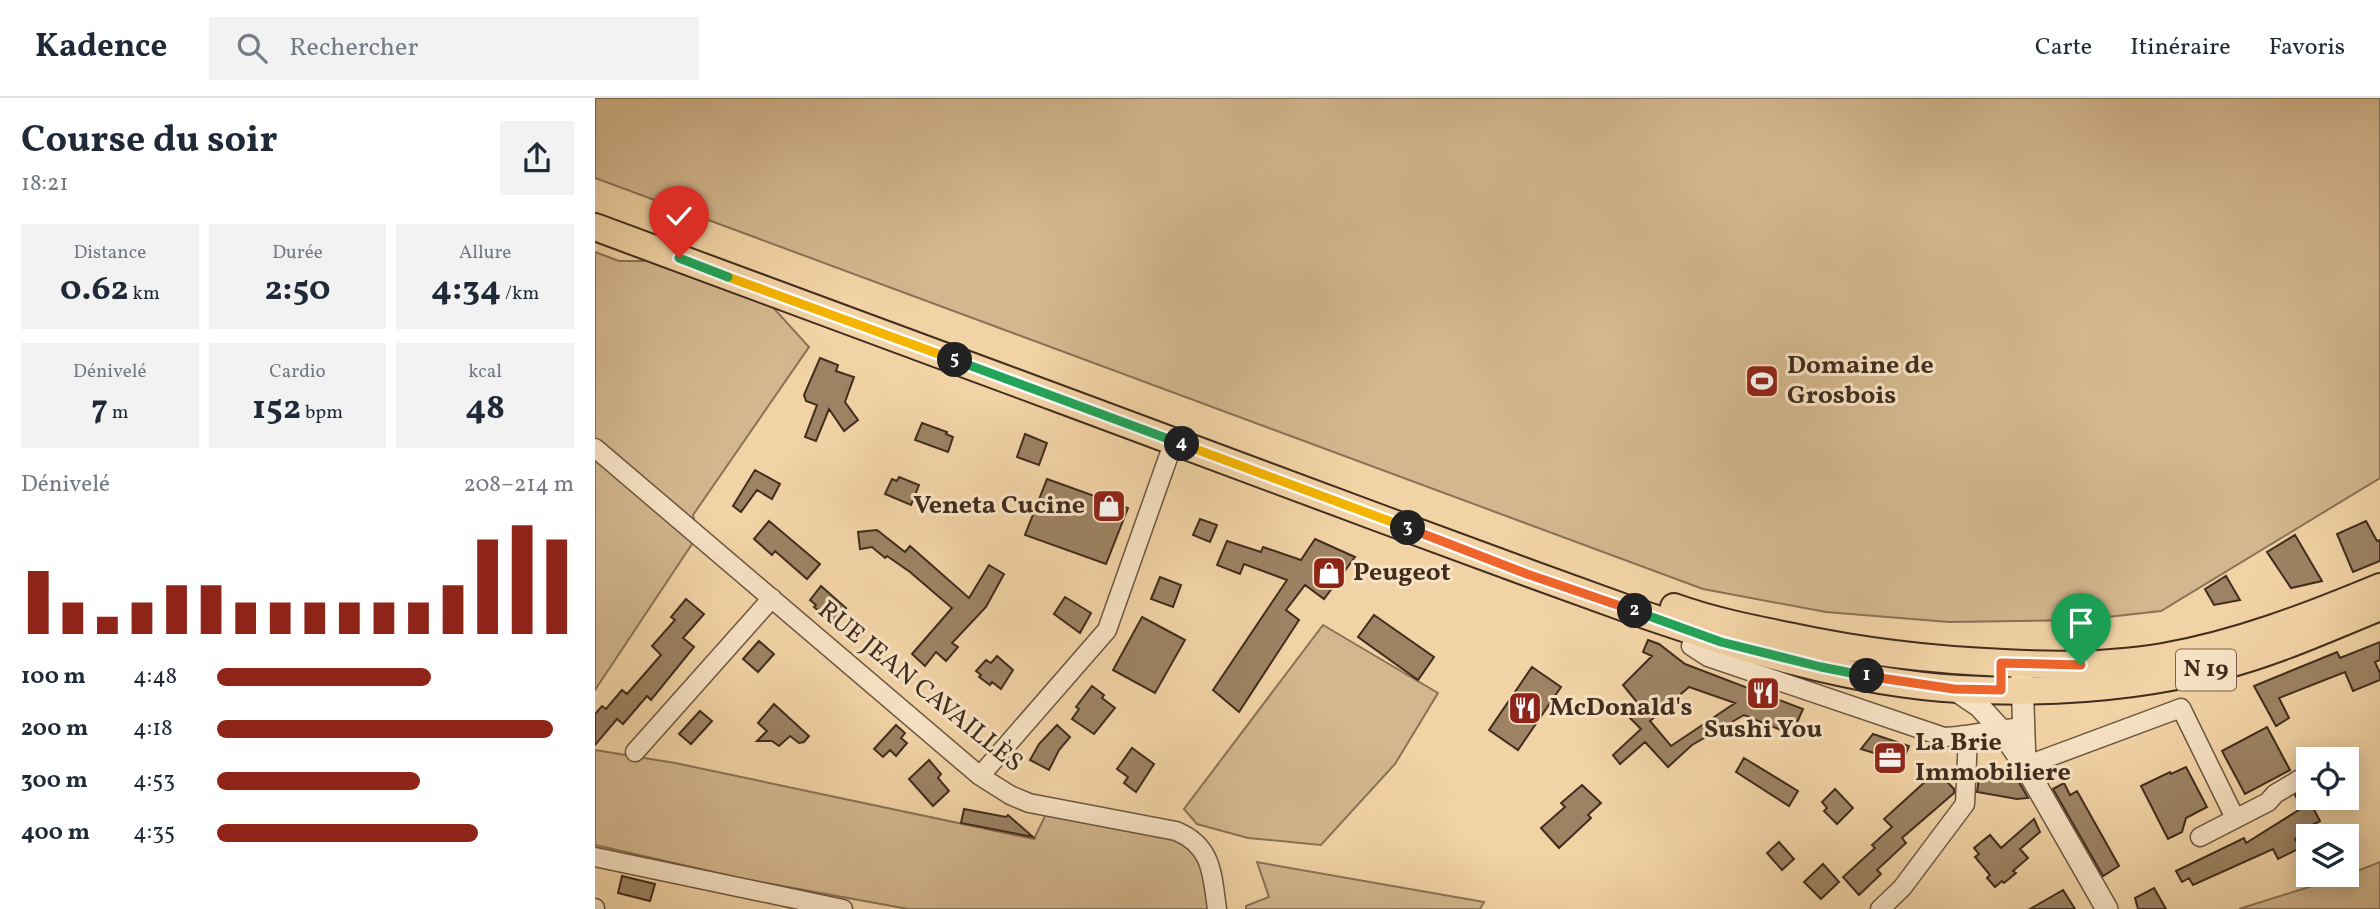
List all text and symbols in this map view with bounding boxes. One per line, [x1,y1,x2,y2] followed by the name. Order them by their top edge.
[209,17,699,80] search box
[35,25,167,71] text: Kadence
[233,29,271,67] icon: search
[289,30,418,66] text: Rechercher
[2035,31,2092,65] text: Carte
[2130,31,2231,65] text: Itinéraire
[2269,31,2345,65] text: Favoris
[21,115,277,168] text: Course du soir
[500,121,574,195] button: share
[21,168,68,200] text: 18:21
[649,186,709,258] pin
[660,197,698,235] icon: check
[73,240,146,266] text: Distance
[272,240,323,266] text: Durée
[459,240,511,266] text: Allure
[60,266,129,314] text: 0.62
[264,266,331,314] text: 2:50
[431,266,501,314] text: 4:34
[129,281,160,307] text: km
[501,281,539,307] text: /km
[937,342,973,378] pin: 5
[950,346,959,372] text: 5
[1787,348,1934,414] place label: Domaine de Grosbois
[73,359,147,385] text: Dénivelé
[269,359,326,385] text: Cardio
[468,359,502,385] text: kcal
[1743,362,1781,400] sports icon: Domaine de Grosbois
[91,385,108,433] text: 7
[252,385,301,433] text: 152
[465,385,505,433] text: 48
[108,400,129,426] text: m
[301,400,343,426] text: bpm
[1165,426,1199,462] pin: 4
[1176,430,1187,456] text: 4
[21,469,110,501] text: Dénivelé
[463,469,574,501] text: 208–214 m
[1090,487,1128,525] shop icon: Veneta Cucine
[913,488,1085,524] place label: Veneta Cucine
[1391,510,1425,546] pin: 3
[1403,514,1412,540] text: 3
[1310,554,1348,592] shop icon: Peugeot
[1353,555,1451,591] place label: Peugeot
[810,593,1030,781] street label: RUE JEAN CAVAILLÈS
[2051,593,2111,665] pin
[1618,594,1653,628] pin: 2
[1630,597,1639,623] text: 2
[2062,604,2100,642] icon: arrive
[2176,650,2236,690] road number: N 19
[1849,658,1885,694] pin: 1
[21,661,86,693] text: 100 m
[133,661,177,693] text: 4:48
[1863,662,1870,688] text: 1
[1744,674,1782,712] restaurant icon: Sushi You
[1506,689,1544,727] restaurant icon: McDonald's
[1549,690,1692,726] place label: McDonald's
[1704,712,1822,748] place label: Sushi You
[21,713,88,745] text: 200 m
[133,713,173,745] text: 4:18
[1915,725,2071,791] place label: La Brie Immobiliere
[1871,739,1909,777] office icon: La Brie Immobiliere
[2296,747,2359,887] map controls
[2296,747,2359,810] button: locate
[21,765,88,797] text: 300 m
[133,765,175,797] text: 4:53
[21,817,90,849] text: 400 m
[133,817,175,849] text: 4:35
[2296,824,2359,887] button: layers

